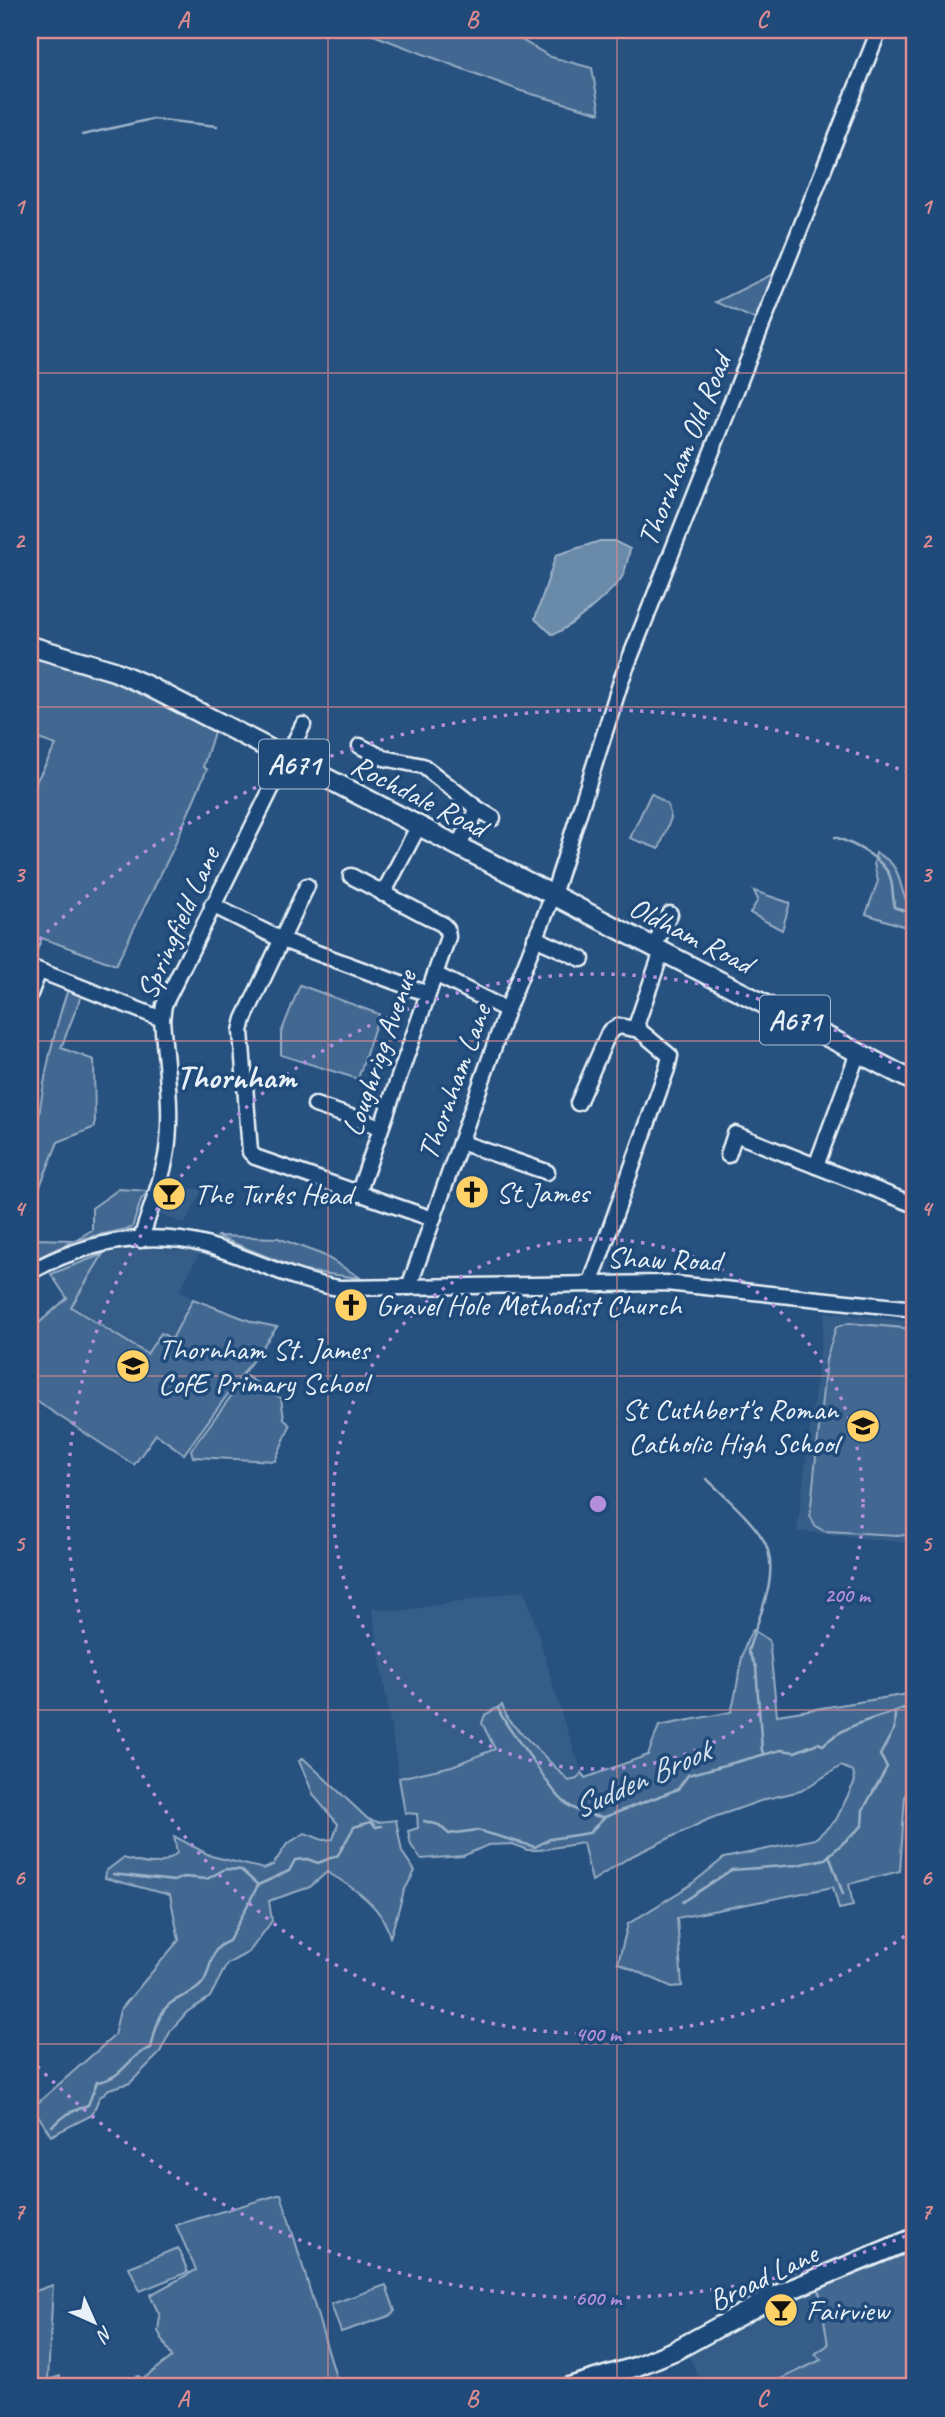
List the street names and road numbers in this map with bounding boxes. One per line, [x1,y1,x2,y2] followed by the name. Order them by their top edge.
[628,344,741,552] street label: Thornham Old Road
[259,740,329,788] road number: A671
[345,746,497,848] street label: Rochdale Road
[128,839,229,1005] street label: Springfield Lane
[623,888,763,984] street label: Oldham Road
[333,963,426,1141] street label: Loughrigg Avenue
[760,996,830,1044] road number: A671
[408,997,501,1165] street label: Thornham Lane
[606,1238,726,1280] street label: Shaw Road
[702,2233,826,2320] street label: Broad Lane

